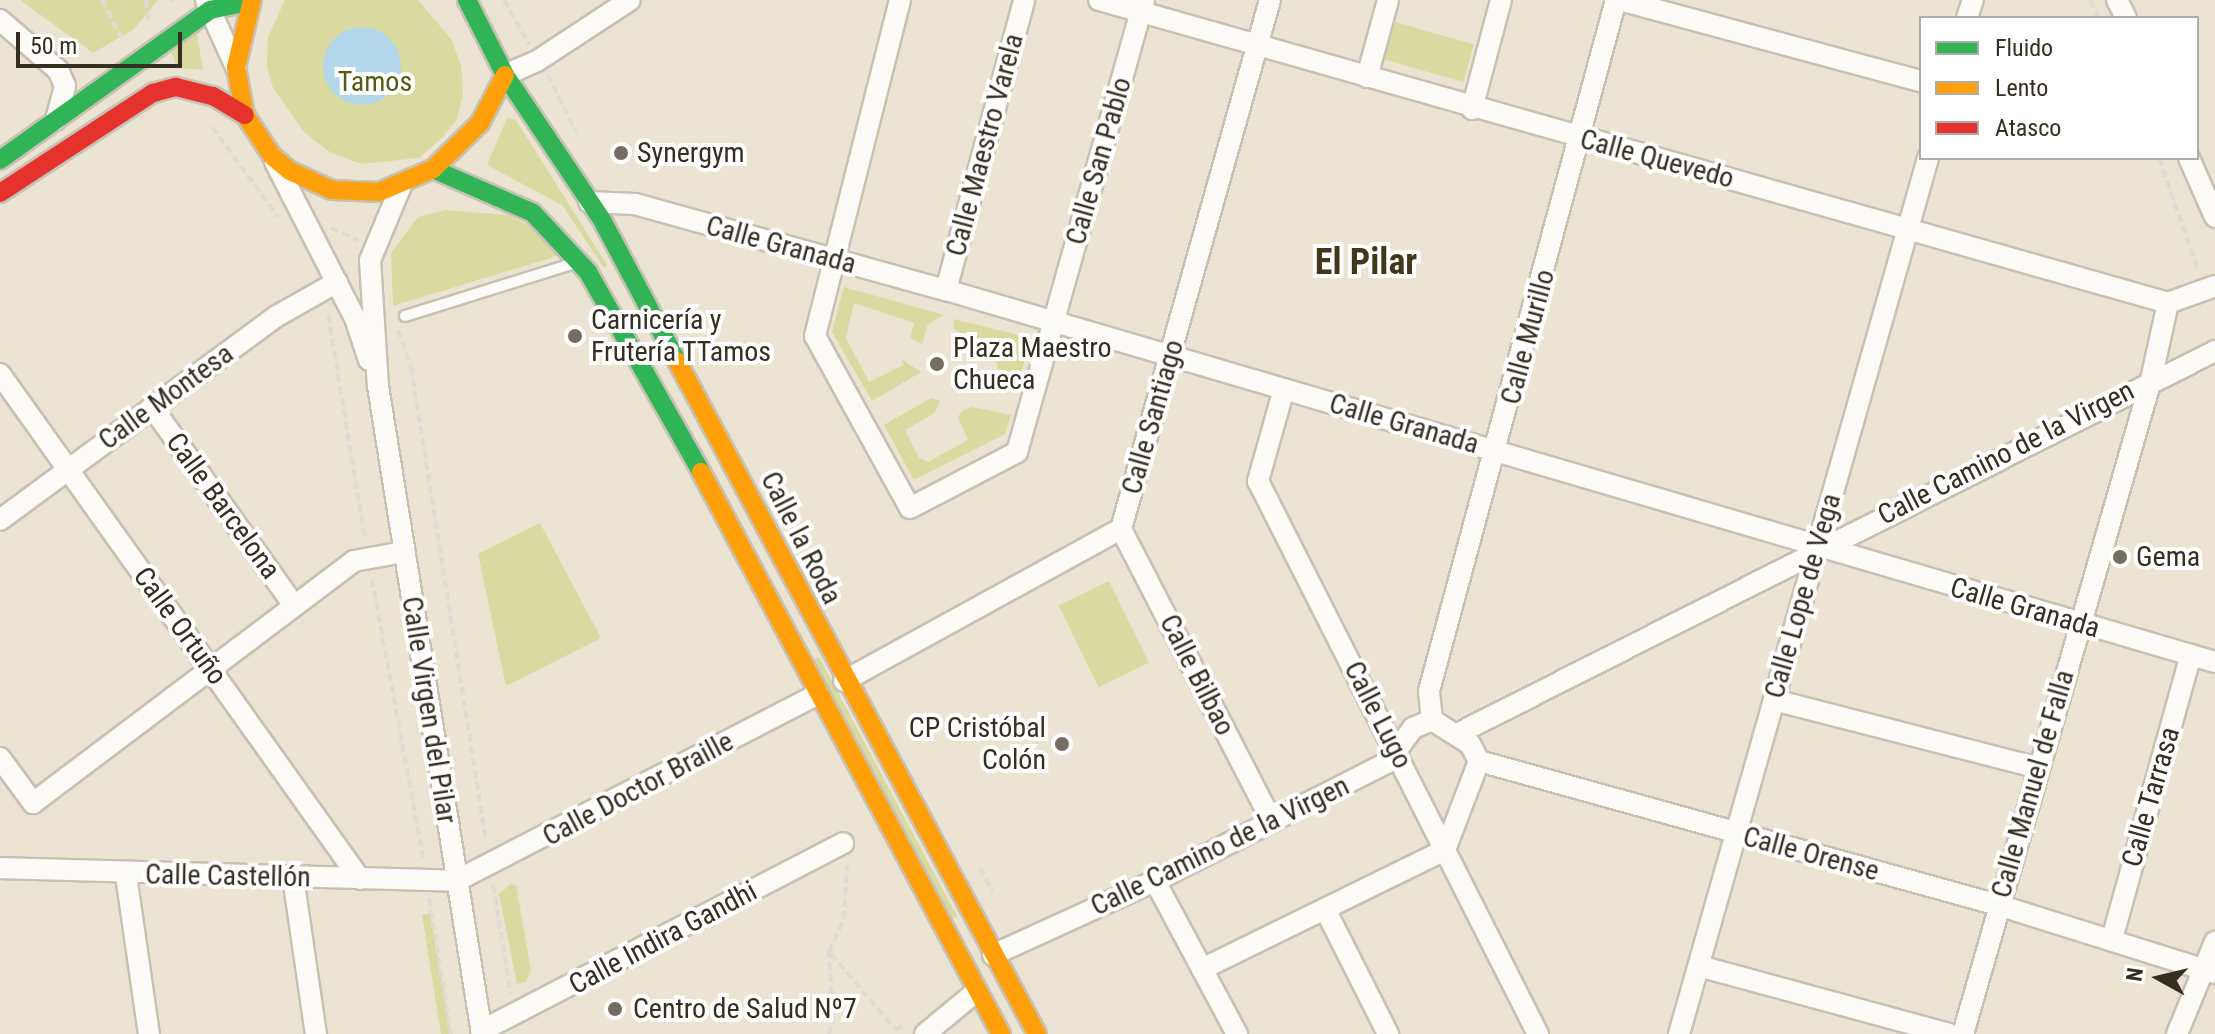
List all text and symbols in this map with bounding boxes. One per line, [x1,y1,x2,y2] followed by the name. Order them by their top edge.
[20,16,186,66] scale bar
[1919,16,2199,160] legend
[939,30,1031,260] street label: Calle Maestro Varela
[30,32,77,60] text: 50 m
[1995,34,2053,62] text: Fluido
[338,65,412,99] park label: Tamos
[1059,73,1139,249] street label: Calle San Pablo
[1995,74,2048,102] text: Lento
[1995,114,2061,142] text: Atasco
[1576,122,1738,196] street label: Calle Quevedo
[637,136,745,170] place label: Synergym
[612,144,630,162] marker: Synergym
[702,209,860,281] street label: Calle Granada
[1315,241,1417,285] district label: El Pilar
[1494,266,1562,408] street label: Calle Murillo
[591,303,772,369] place label: Carnicería y Frutería TTamos
[566,327,584,345] marker: Carnicería y Frutería TTamos
[953,331,1112,397] place label: Plaza Maestro Chueca
[1115,336,1191,498] street label: Calle Santiago
[92,337,240,457] street label: Calle Montesa
[928,355,946,373] marker: Plaza Maestro Chueca
[1872,374,2140,532] street label: Calle Camino de la Virgen
[1325,387,1483,461] street label: Calle Granada
[159,426,287,586] street label: Calle Barcelona
[753,466,849,610] street label: Calle la Roda
[1758,490,1848,702] street label: Calle Lope de Vega
[2136,540,2200,574] place label: Gema
[2111,548,2129,566] marker: Gema
[126,561,234,691] street label: Calle Ortuño
[1946,571,2104,645] street label: Calle Granada
[394,594,464,826] street label: Calle Virgen del Pilar
[1152,609,1242,741] street label: Calle Bilbao
[1337,656,1419,774] street label: Calle Lugo
[1984,666,2082,902] street label: Calle Manuel de Falla
[909,711,1046,777] place label: CP Cristóbal Colón
[2115,723,2187,871] street label: Calle Tarrasa
[537,725,739,853] street label: Calle Doctor Braille
[1053,735,1071,753] marker: CP Cristóbal Colón
[1085,769,1355,923] street label: Calle Camino de la Virgen
[1739,820,1883,888] street label: Calle Orense
[145,858,311,894] street label: Calle Castellón
[563,874,763,1002] street label: Calle Indira Gandhi
[2119,938,2199,1018] north arrow
[2121,966,2148,983] text: N
[633,992,857,1026] place label: Centro de Salud Nº7
[604,998,626,1020] marker: Centro de Salud Nº7

